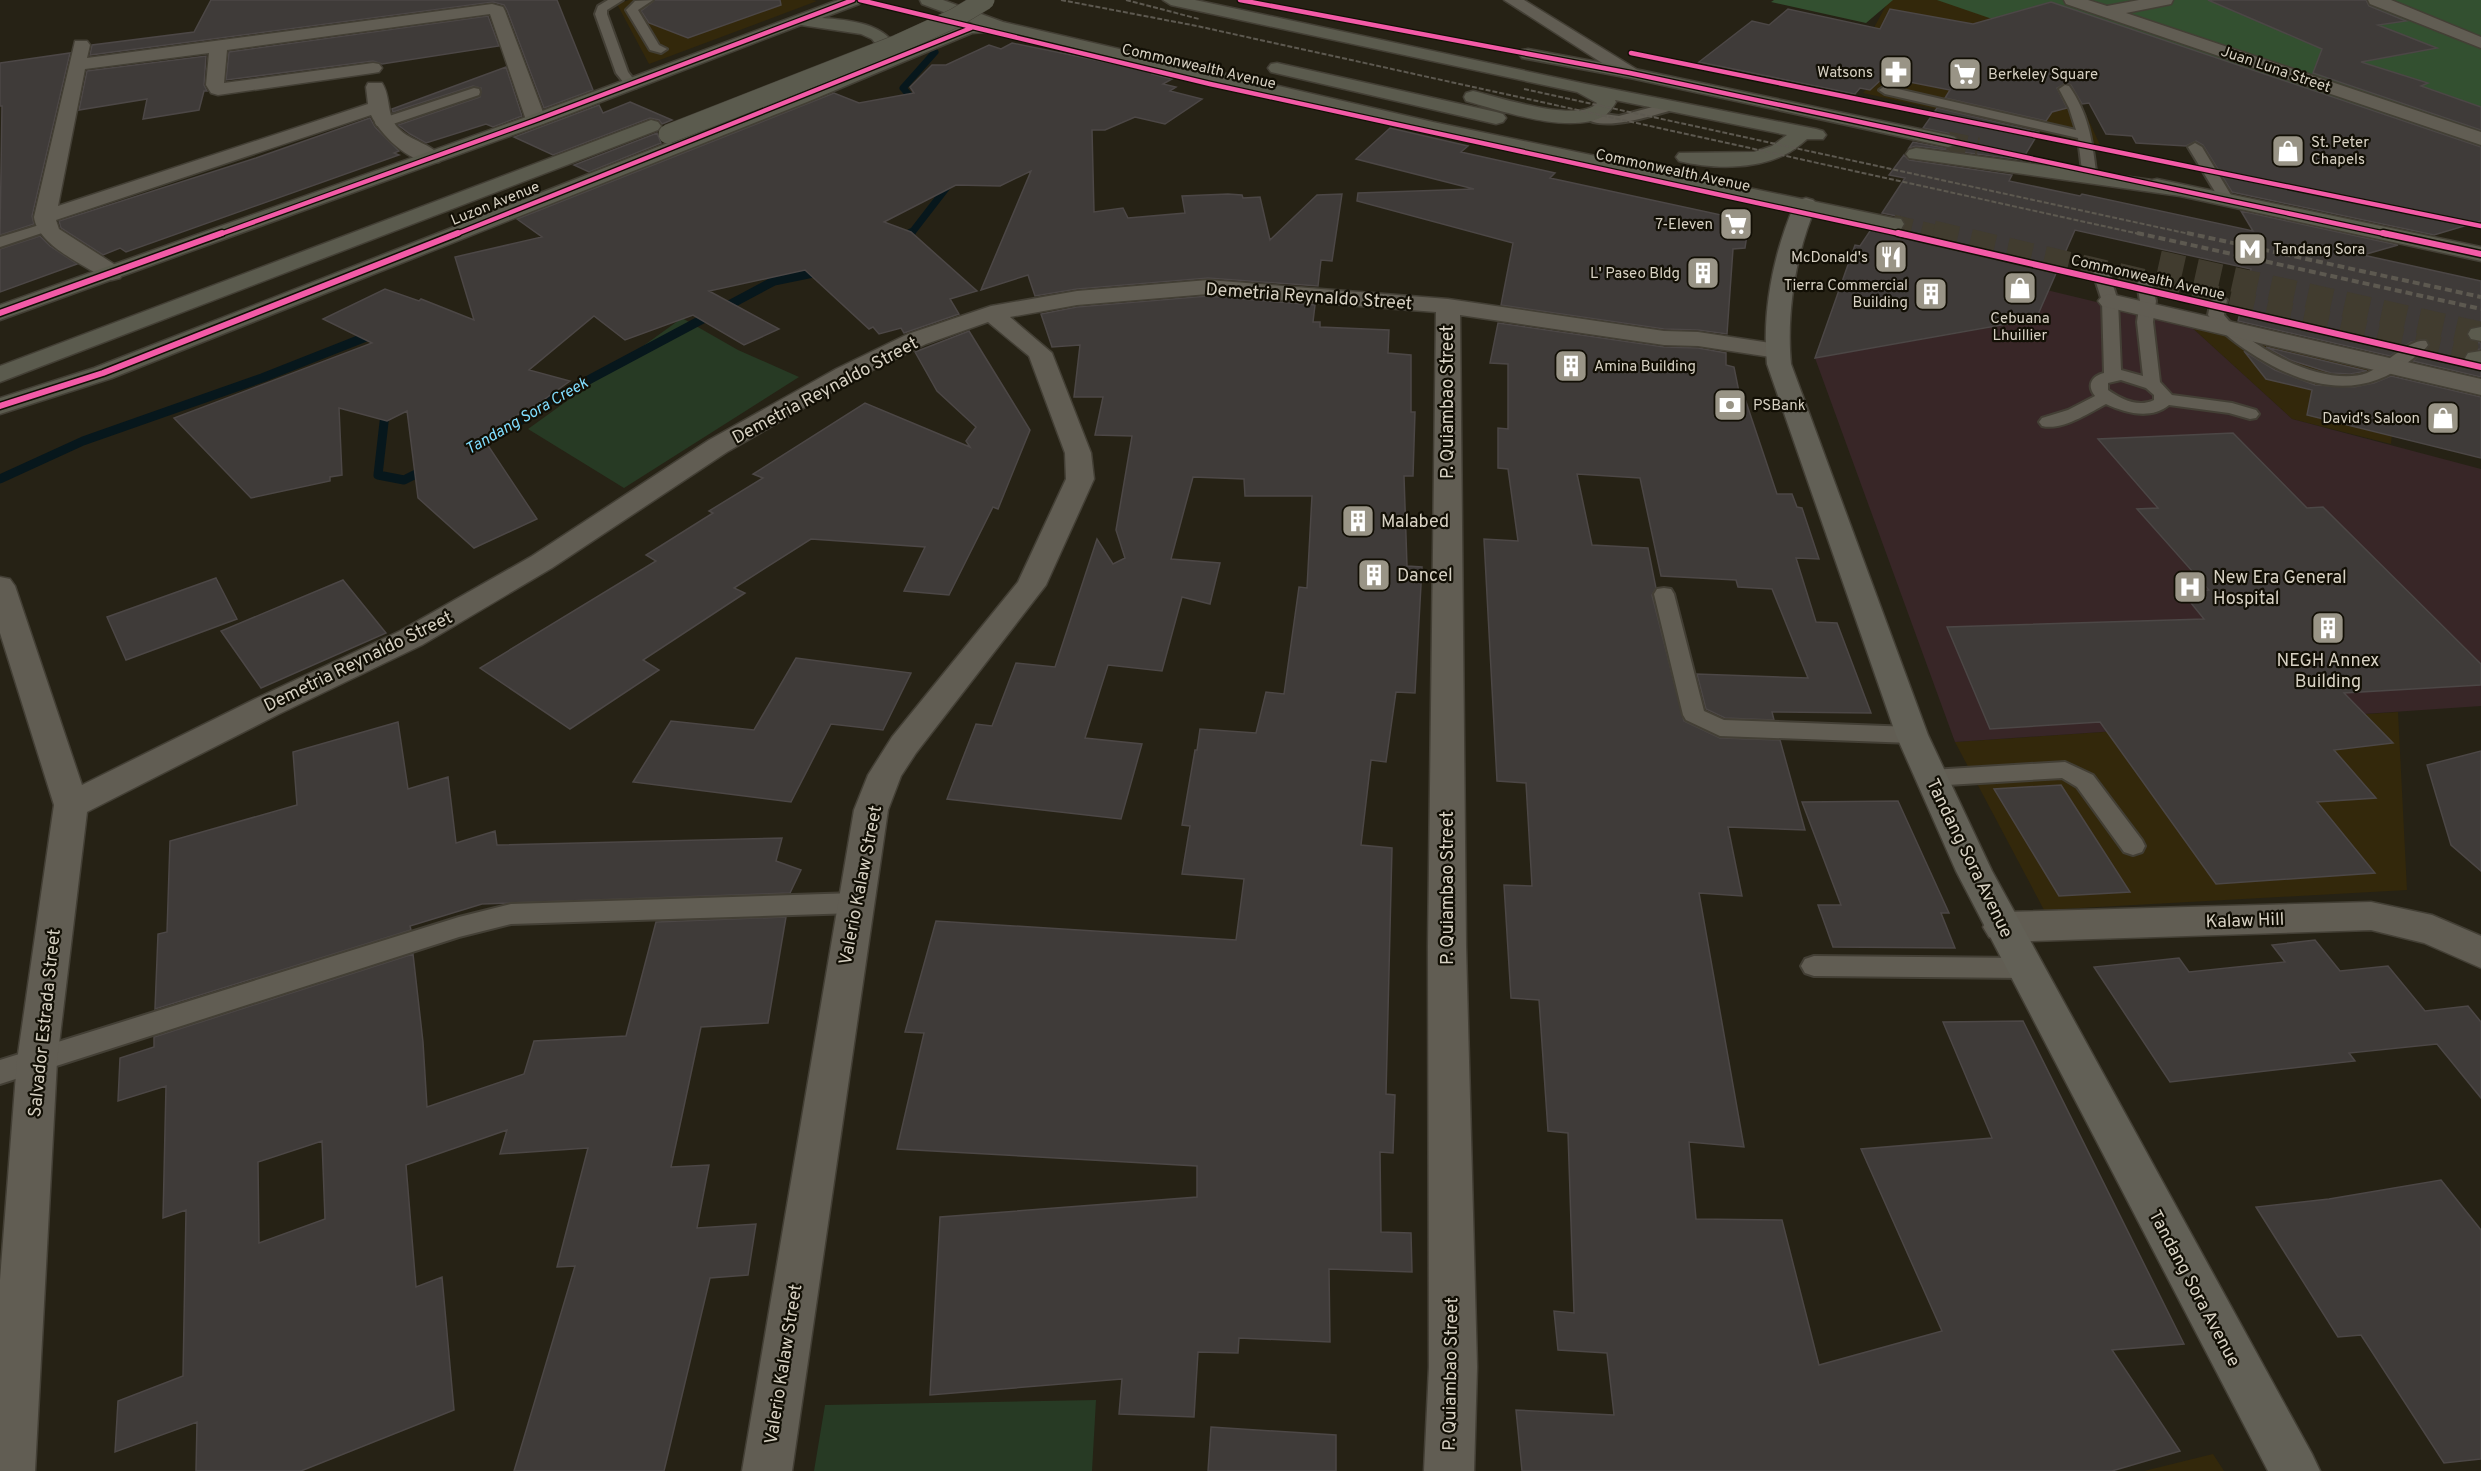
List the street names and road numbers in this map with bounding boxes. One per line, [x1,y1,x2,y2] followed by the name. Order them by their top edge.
[1120,40,1278,94] street label: Commonwealth Avenue
[2218,43,2333,98] street label: Juan Luna Street
[1594,146,1752,197] street label: Commonwealth Avenue
[448,178,543,231] street label: Luzon Avenue
[2069,251,2227,305] street label: Commonwealth Avenue
[1205,279,1413,316] street label: Demetria Reynaldo Street
[1437,325,1460,479] street label: P. Quiambao Street
[729,333,923,450] street label: Demetria Reynaldo Street
[261,607,457,718] street label: Demetria Reynaldo Street
[1920,775,2017,942] street label: Tandang Sora Avenue
[835,804,888,967] street label: Valerio Kalaw Street
[1437,811,1460,965] street label: P. Quiambao Street
[2205,909,2285,934] street label: Kalaw Hill
[24,928,67,1119] street label: Salvador Estrada Street
[2143,1206,2245,1371] street label: Tandang Sora Avenue
[760,1282,809,1446] street label: Valerio Kalaw Street
[1439,1297,1464,1451] street label: P. Quiambao Street

